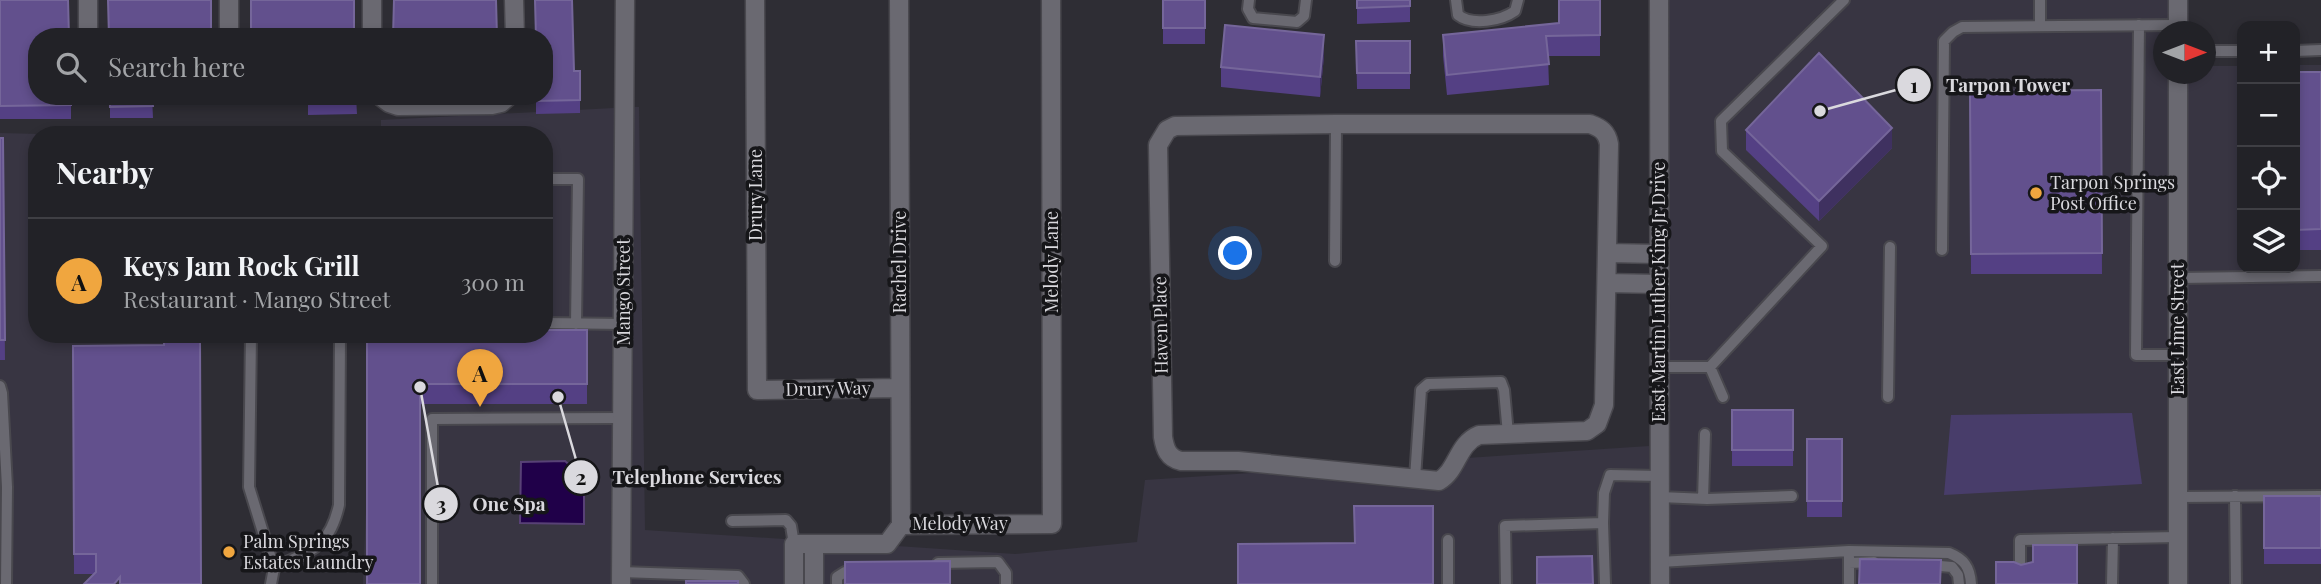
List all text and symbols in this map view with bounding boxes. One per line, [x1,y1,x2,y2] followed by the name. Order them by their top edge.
[2153,21,2216,84] north arrow
[2237,21,2300,273] map controls
[2237,21,2300,84] button: +
[28,28,553,105] search box
[52,48,90,86] icon: search
[108,49,245,84] text: Search here
[1897,65,2084,105] callout: Tarpon Tower
[1910,70,1918,98] text: 1
[1946,71,2070,97] text: Tarpon Tower
[2237,84,2300,147] button: −
[2237,147,2300,210] button: locate
[743,149,767,241] street label: Drury Lane
[56,152,154,192] text: Nearby
[1646,162,1670,422] street label: East Martin Luther King Jr Drive
[2050,170,2175,215] place label: Tarpon Springs Post Office
[2028,185,2044,201] marker: Tarpon Springs Post Office
[2237,210,2300,273] button: layers
[887,211,911,313] street label: Rachel Drive
[1039,211,1063,313] street label: Melody Lane
[1218,236,1252,270] your location
[611,238,635,346] street label: Mango Street
[123,248,360,283] text: Keys Jam Rock Grill
[2165,262,2189,395] street label: East Lime Street
[71,266,87,297] text: A
[461,266,525,297] text: 300 m
[1147,276,1173,374] street label: Haven Place
[123,283,390,314] text: Restaurant · Mango Street
[457,349,503,407] pin: A
[785,375,871,401] street label: Drury Way
[563,457,795,497] callout: Telephone Services
[576,462,587,490] text: 2
[613,463,782,489] text: Telephone Services
[423,484,560,524] callout: One Spa
[436,489,446,517] text: 3
[472,490,546,516] text: One Spa
[912,511,1008,535] street label: Melody Way
[243,529,374,574] place label: Palm Springs Estates Laundry
[221,544,237,560] marker: Palm Springs Estates Laundry

